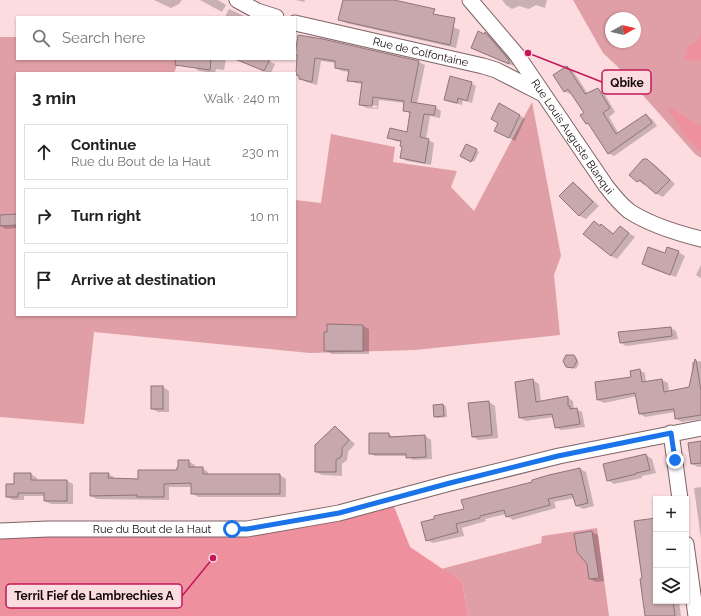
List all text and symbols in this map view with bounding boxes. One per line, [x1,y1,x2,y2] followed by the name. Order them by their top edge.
[605,12,641,48] north arrow
[16,16,296,60] search box
[30,27,52,49] icon: search
[62,29,145,47] text: Search here
[372,35,470,69] street label: Rue de Colfontaine
[602,70,651,94] callout: Qbike
[610,76,644,90] text: Qbike
[529,77,616,197] street label: Rue Louis Auguste Blanqui
[32,88,76,108] text: 3 min
[203,91,280,106] text: Walk · 240 m
[71,136,136,154] text: Continue
[33,141,55,163] icon: ahead
[242,145,279,160] text: 230 m
[71,154,211,169] text: Rue du Bout de la Haut
[33,205,55,227] icon: right
[71,207,141,225] text: Turn right
[250,209,279,224] text: 10 m
[33,269,55,291] icon: arrive
[71,271,216,289] text: Arrive at destination
[666,451,684,469] route end
[653,496,689,604] map controls
[653,496,689,532] button: +
[223,520,241,538] route start
[93,523,211,536] street label: Rue du Bout de la Haut
[653,532,689,568] button: −
[653,568,689,604] button: layers
[6,584,182,608] callout: Terril Fief de Lambrechies A
[14,589,175,603] text: Terril Fief de Lambrechies A

